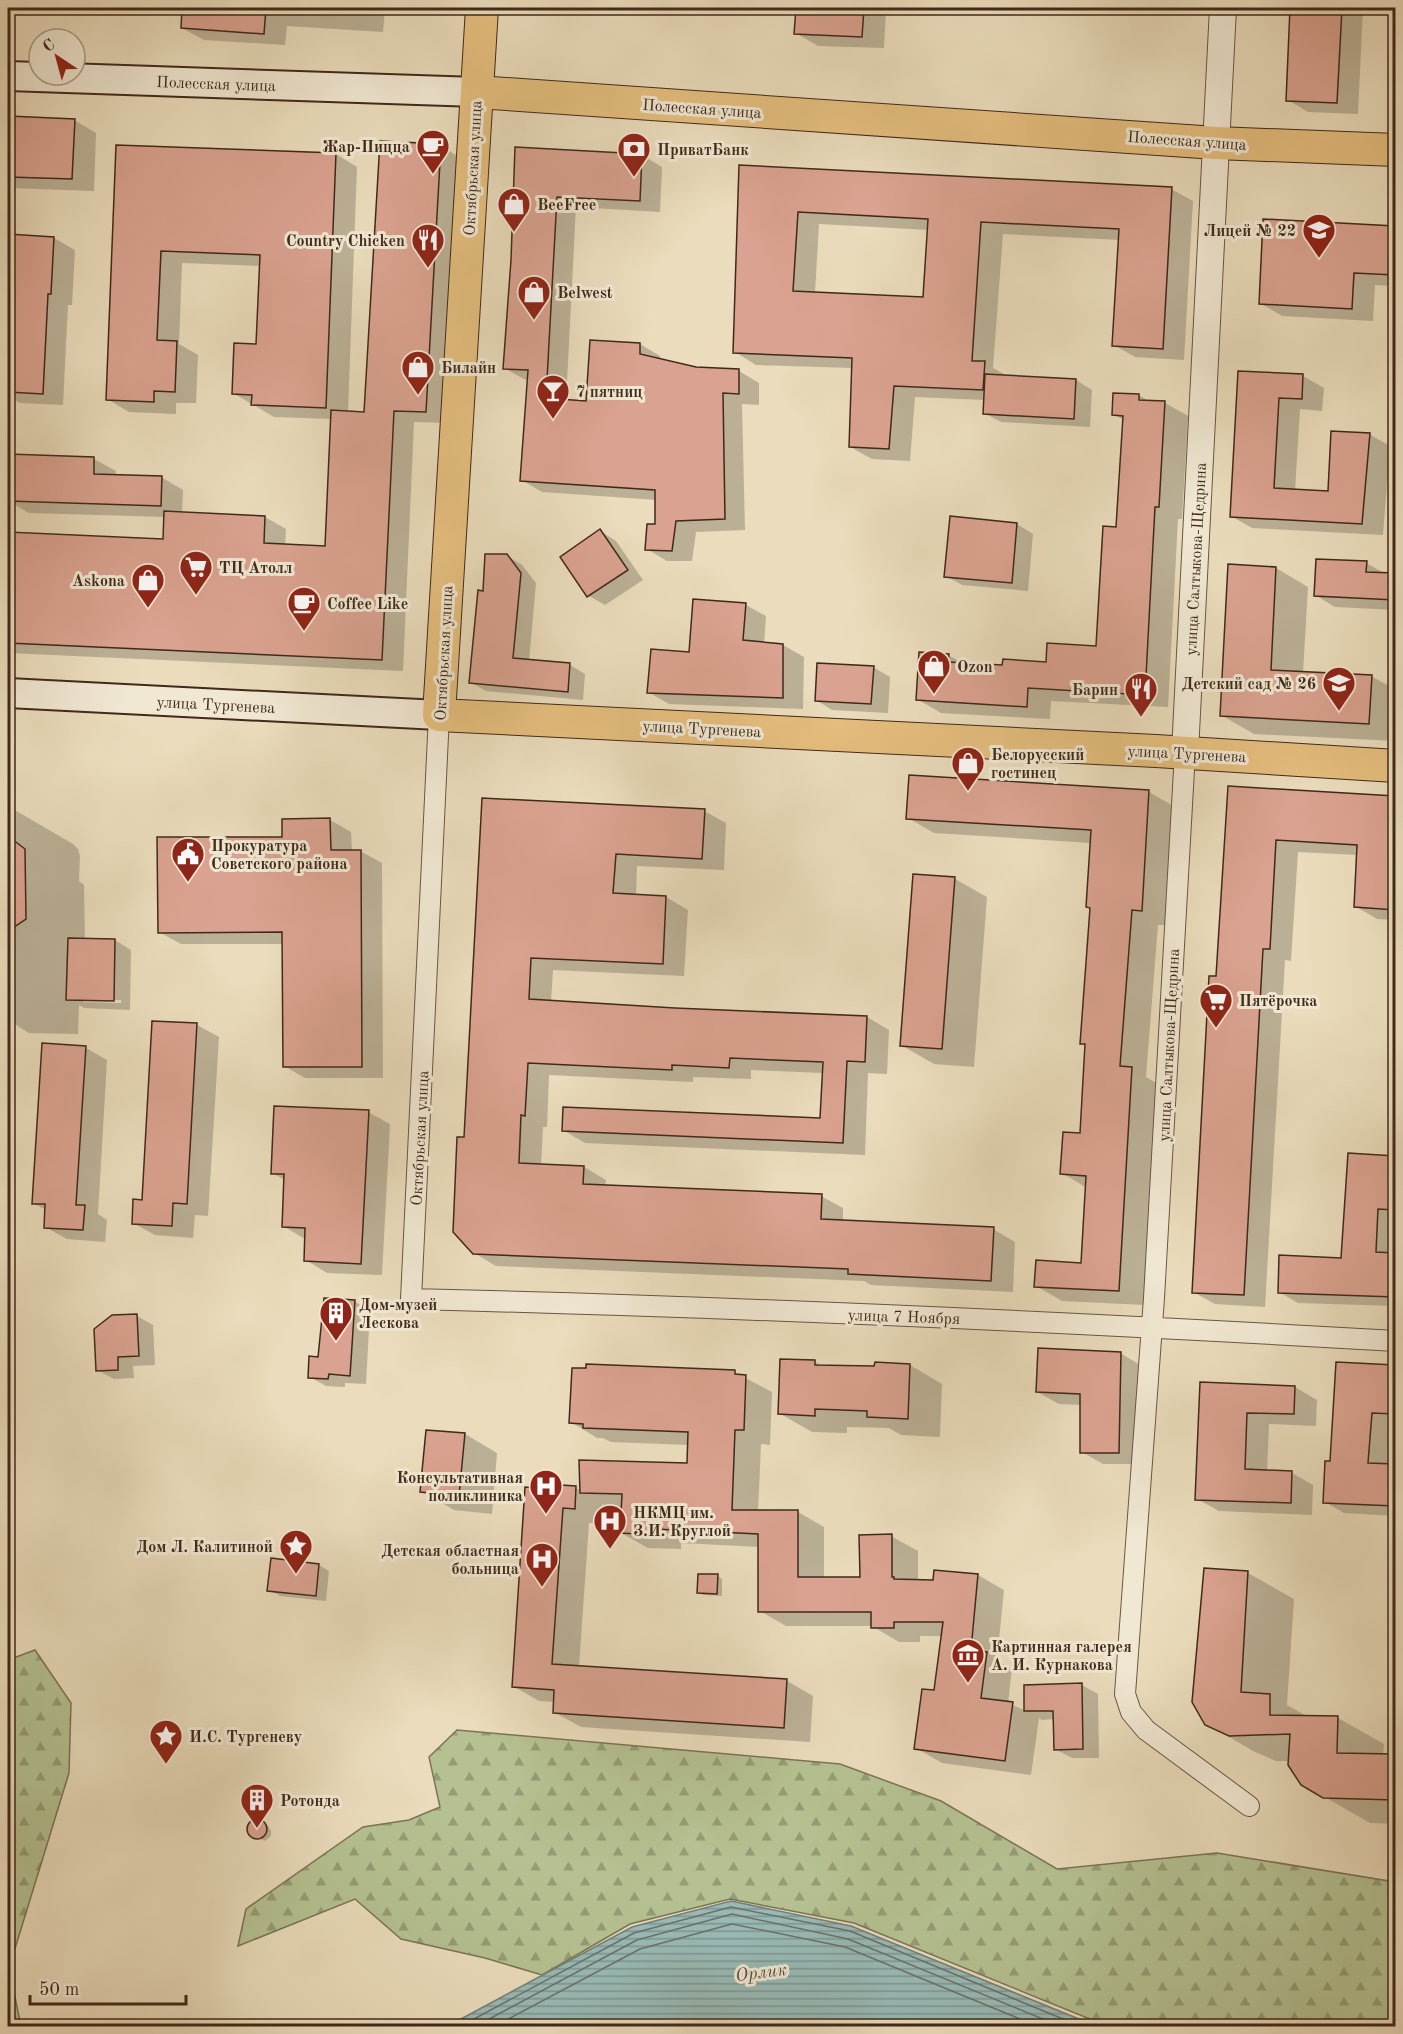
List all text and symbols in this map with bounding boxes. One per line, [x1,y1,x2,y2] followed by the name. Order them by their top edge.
[27,27,87,87] north arrow
[40,37,58,56] text: С
[156,75,276,95] street label: Полесская улица
[642,98,762,122] street label: Полесская улица
[462,100,486,236] street label: Октябрьская улица
[415,128,451,175] cafe icon: Жар-Пицца
[1127,130,1247,154] street label: Полесская улица
[616,131,652,178] bank icon: ПриватБанк
[322,140,410,156] place label: Жар-Пицца
[657,143,749,159] place label: ПриватБанк
[496,186,532,233] shop icon: BeeFree
[537,198,596,214] place label: BeeFree
[1301,212,1337,259] school or university icon: Лицей № 22
[410,222,446,269] restaurant icon: Country Chicken
[1204,224,1296,240] place label: Лицей № 22
[286,234,405,250] place label: Country Chicken
[516,274,552,321] shop icon: Belwest
[557,286,613,302] place label: Belwest
[400,349,436,396] shop icon: Билайн
[441,361,496,377] place label: Билайн
[535,373,571,420] bar icon: 7 пятниц
[576,385,643,401] place label: 7 пятниц
[1184,462,1210,656] street label: улица Салтыкова-Щедрина
[178,549,214,596] supermarket icon: ТЦ Атолл
[219,561,292,577] place label: ТЦ Атолл
[130,562,166,609] shop icon: Askona
[72,574,125,590] place label: Askona
[286,585,322,632] cafe icon: Coffee Like
[433,585,457,721] street label: Октябрьская улица
[327,597,408,613] place label: Coffee Like
[916,648,952,695] shop icon: Ozon
[957,660,993,676] place label: Ozon
[1321,665,1357,712] school or university icon: Детский сад № 26
[1123,671,1159,718] restaurant icon: Барин
[1182,677,1316,693] place label: Детский сад № 26
[1072,683,1118,699] place label: Барин
[156,695,276,717] street label: улица Тургенева
[642,719,762,741] street label: улица Тургенева
[1127,744,1247,766] street label: улица Тургенева
[950,745,986,792] shop icon: Белорусский гостинец
[991,748,1084,782] place label: Белорусский гостинец
[170,836,206,883] public building icon: Прокуратура Советского района
[211,839,348,873] place label: Прокуратура Советского района
[1157,948,1183,1142] street label: улица Салтыкова-Щедрина
[1198,982,1234,1029] supermarket icon: Пятёрочка
[1239,994,1318,1010] place label: Пятёрочка
[409,1070,433,1206] street label: Октябрьская улица
[318,1295,354,1342] building icon: Дом-музей Лескова
[359,1298,437,1332] place label: Дом-музей Лескова
[847,1308,960,1328] street label: улица 7 Ноября
[528,1468,564,1515] hospital icon: Консультативная поликлиника
[397,1471,523,1505] place label: Консультативная поликлиника
[592,1503,628,1550] hospital icon: НКМЦ им. З.И. Круглой
[633,1506,731,1540] place label: НКМЦ им. З.И. Круглой
[278,1528,314,1575] place icon: Дом Л. Калитиной
[136,1540,273,1556] place label: Дом Л. Калитиной
[524,1541,560,1588] hospital icon: Детская областная больница
[381,1544,519,1578] place label: Детская областная больница
[950,1637,986,1684] museum icon: Картинная галерея А. И. Курнакова
[991,1640,1132,1674] place label: Картинная галерея А. И. Курнакова
[148,1718,184,1765] place icon: И.С. Тургеневу
[189,1730,302,1746] place label: И.С. Тургеневу
[239,1782,275,1829] building icon: Ротонда
[280,1794,340,1810] place label: Ротонда
[734,1961,788,1985] water label: Орлик
[30,1968,186,2006] scale bar
[39,1981,79,1999] text: 50 m

